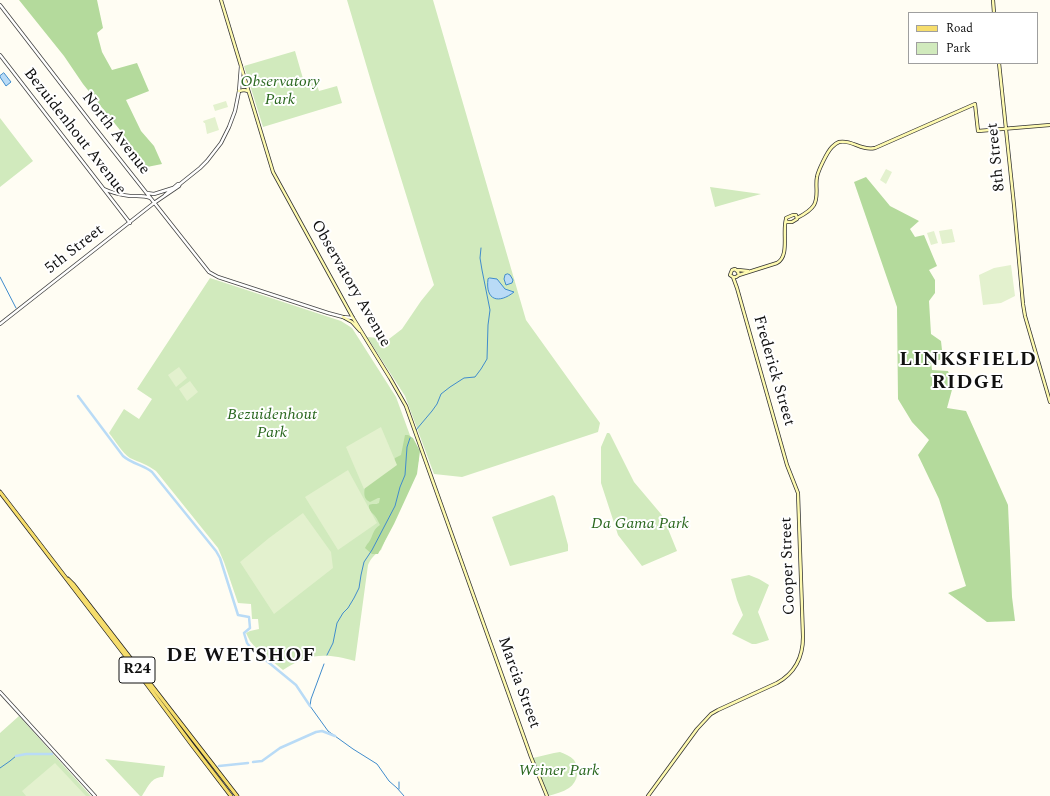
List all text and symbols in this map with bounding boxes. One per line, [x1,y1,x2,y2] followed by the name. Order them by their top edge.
[908,12,1038,64] legend
[946,19,973,38] text: Road
[946,39,971,58] text: Park
[19,65,129,199] street label: Bezuidenhout Avenue
[240,73,320,111] park label: Observatory Park
[77,89,153,179] street label: North Avenue
[984,122,1010,192] street label: 8th Street
[306,217,394,351] street label: Observatory Avenue
[42,221,108,279] street label: 5th Street
[748,314,798,428] street label: Frederick Street
[899,349,1037,396] district label: LINKSFIELD RIDGE
[227,406,317,444] park label: Bezuidenhout Park
[591,515,689,535] park label: Da Gama Park
[778,517,800,615] street label: Cooper Street
[493,635,543,731] street label: Marcia Street
[166,645,316,669] district label: DE WETSHOF
[119,657,155,683] road number: R24
[518,762,600,782] park label: Weiner Park

